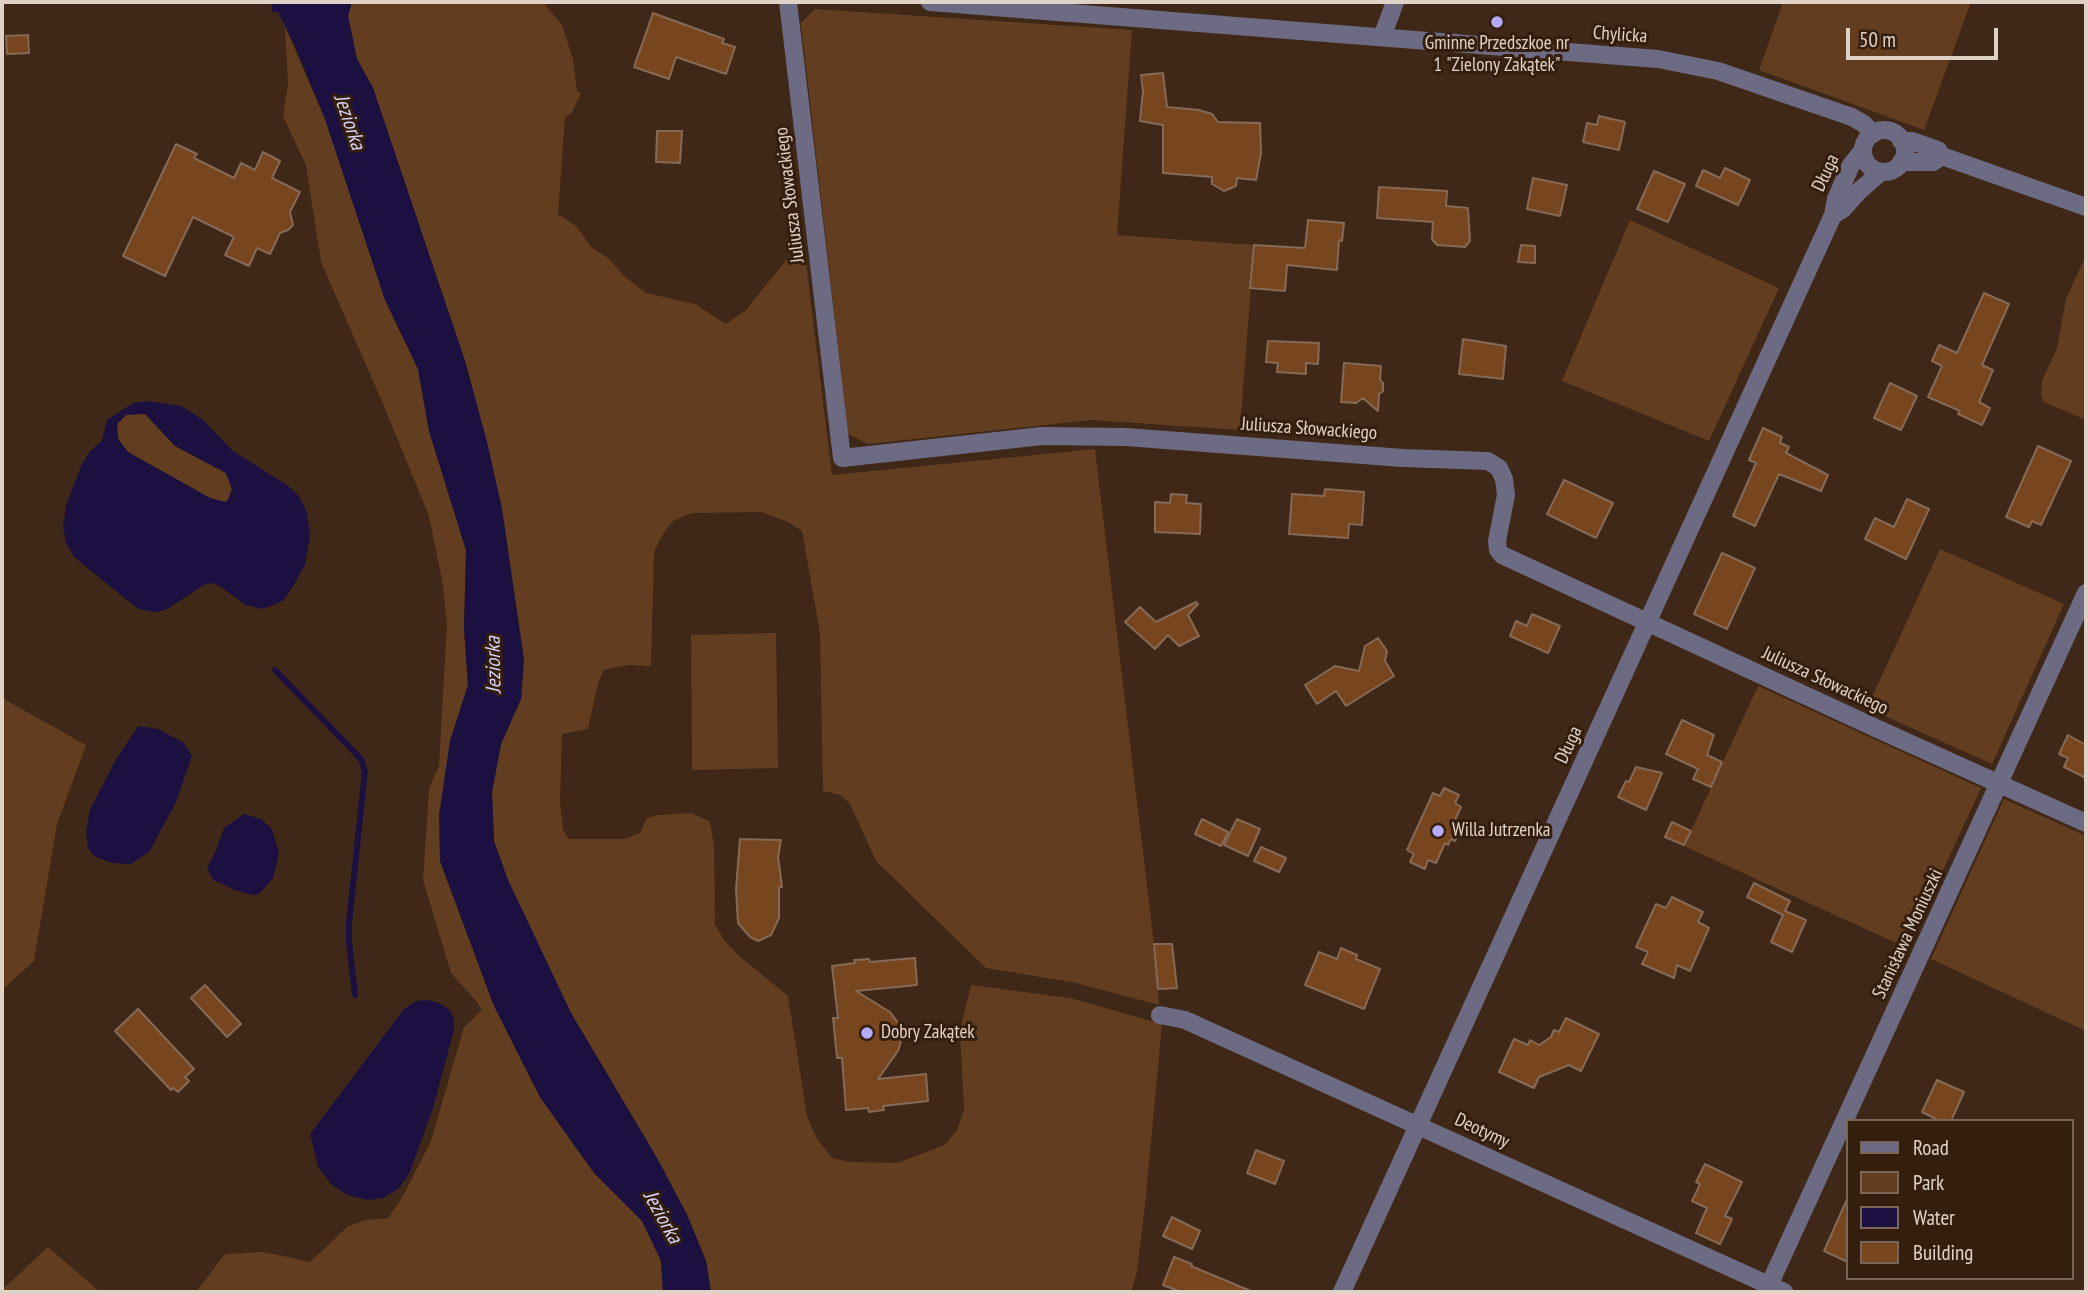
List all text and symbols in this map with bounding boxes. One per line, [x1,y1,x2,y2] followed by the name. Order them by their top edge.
[1489,14,1505,30] marker: Gminne Przedszkoe nr 1 "Zielony Zakątek"
[1850,14,2002,58] scale bar
[1592,22,1648,48] street label: Chylicka
[1859,26,1896,53] text: 50 m
[1425,33,1569,77] place label: Gminne Przedszkoe nr 1 "Zielony Zakątek"
[328,91,370,153] water label: Jeziorka
[770,126,810,264] street label: Juliusza Słowackiego
[1808,151,1844,195] street label: Długa
[1240,413,1378,445] street label: Juliusza Słowackiego
[481,636,507,694] water label: Jeziorka
[1758,642,1892,720] street label: Juliusza Słowackiego
[1551,723,1587,767] street label: Długa
[1452,820,1550,842] place label: Willa Jutrzenka
[1430,823,1446,839] marker: Willa Jutrzenka
[1868,866,1948,1002] street label: Stanisława Moniuszki
[881,1022,975,1044] place label: Dobry Zakątek
[859,1025,875,1041] marker: Dobry Zakątek
[1451,1108,1513,1154] street label: Deotymy
[1846,1119,2074,1280] legend
[1913,1134,1949,1161] text: Road
[1913,1169,1944,1196] text: Park
[637,1186,687,1248] water label: Jeziorka
[1913,1204,1955,1231] text: Water
[1913,1239,1973,1266] text: Building

